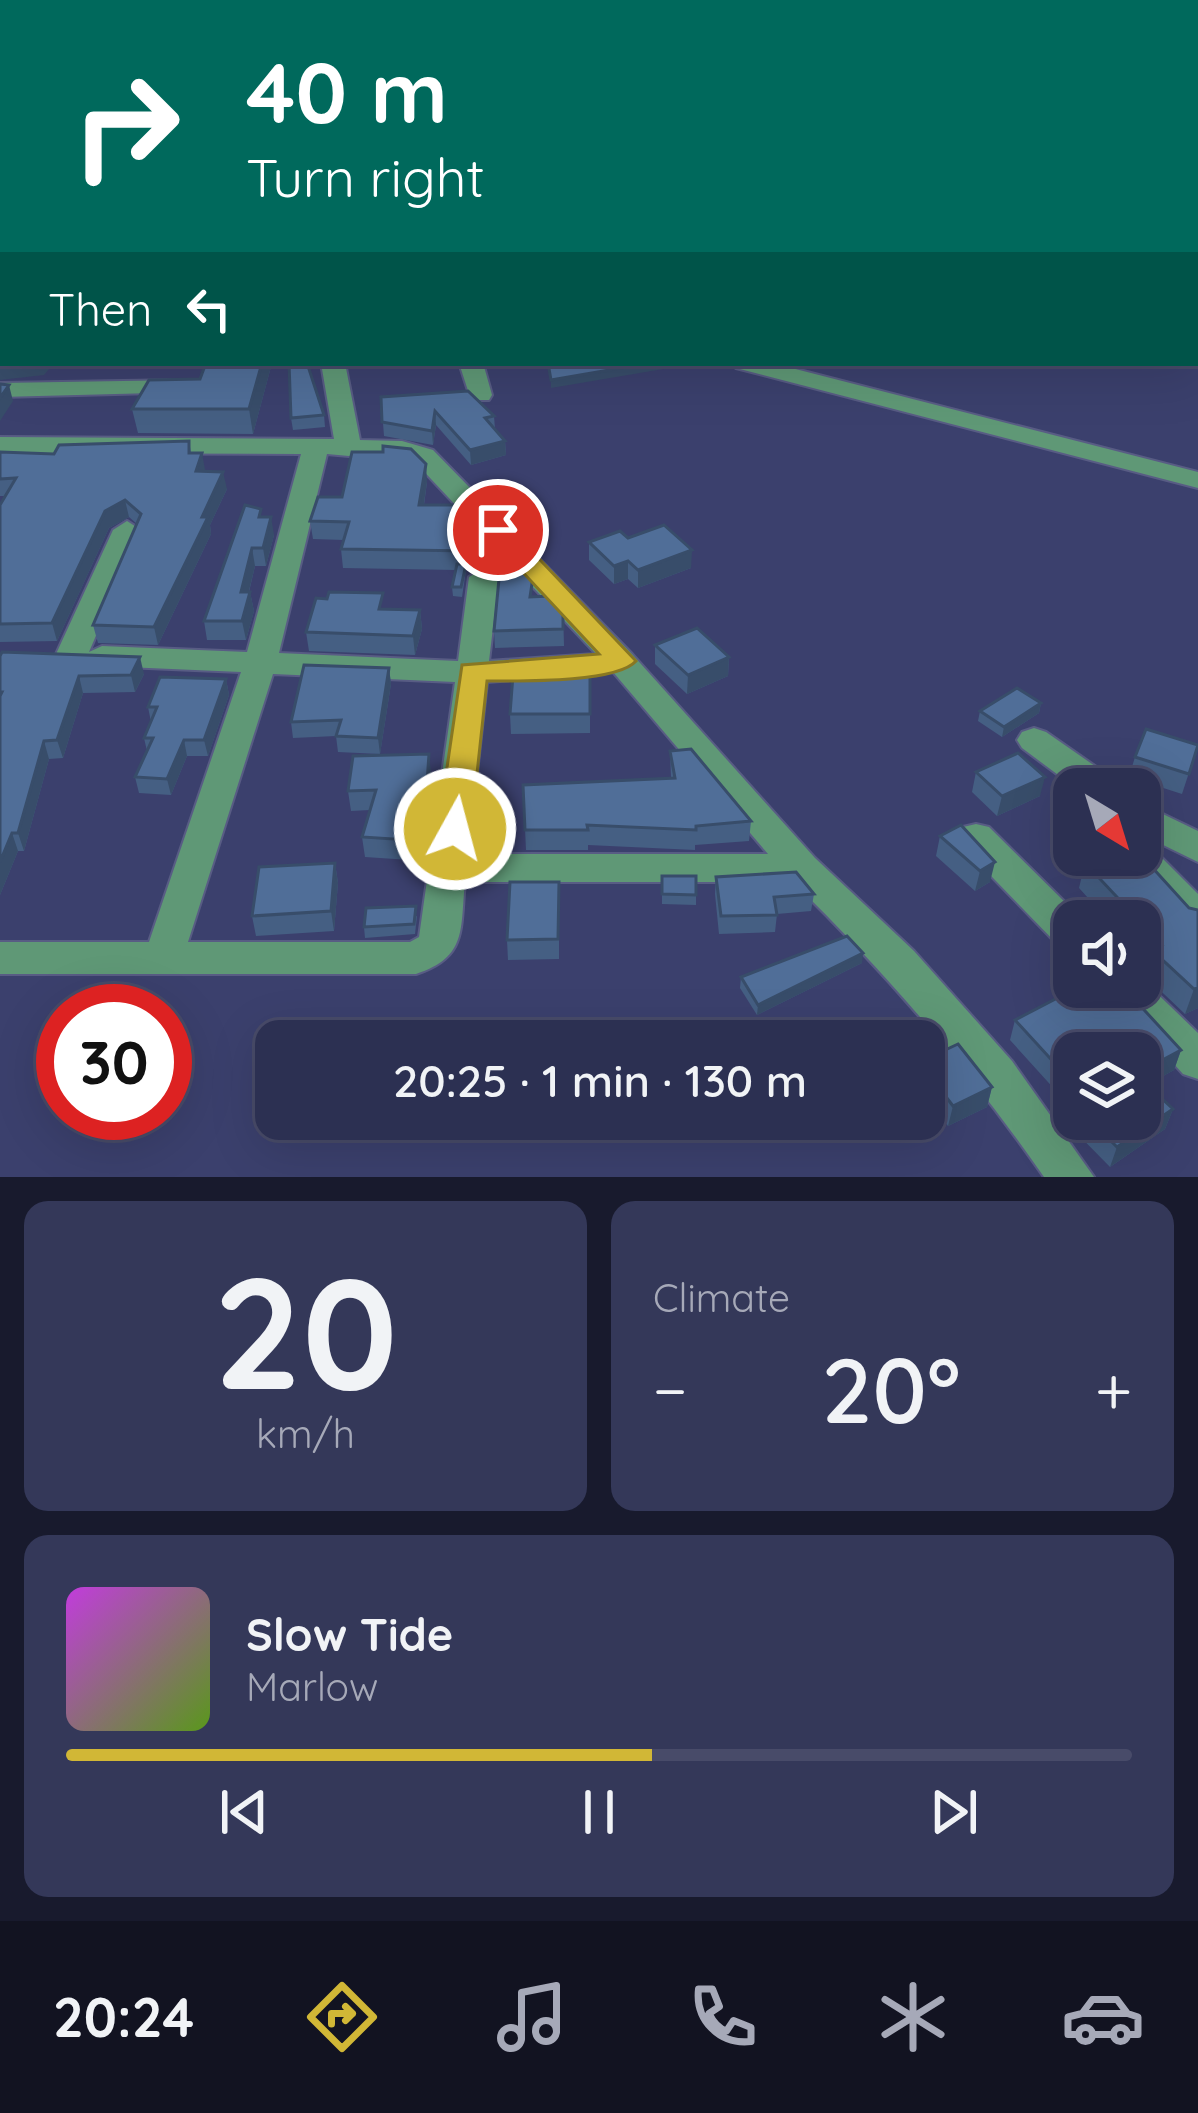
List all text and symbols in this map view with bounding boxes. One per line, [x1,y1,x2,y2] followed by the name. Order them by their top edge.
[246,39,448,144] text: 40 m
[48,48,204,204] icon: right
[246,143,485,211] text: Turn right
[176,276,242,342] icon: left
[48,281,152,337] text: Then
[447,479,549,581] pin
[465,497,531,563] icon: arrive
[392,766,518,892] position arrow
[1053,768,1161,876] north arrow
[1053,768,1161,1140] map controls
[1053,900,1161,1008] button: sound
[36,984,192,1140] speed limit sign: 30
[1053,1032,1161,1140] button: layers
[393,1052,807,1108] text: 20:25 · 1 min · 130 m
[213,1233,398,1428] text: 20
[653,1273,790,1322] text: Climate
[822,1333,961,1446] text: 20°
[653,1348,687,1431] text: −
[1095,1348,1132,1431] text: +
[256,1409,355,1458] text: km/h
[246,1606,453,1662] text: Slow Tide
[246,1662,378,1711] text: Marlow
[211,1779,277,1845] icon: previous
[566,1779,632,1845] icon: pause
[921,1779,987,1845] icon: next
[300,1975,384,2059] icon: directions
[490,1975,574,2059] icon: music
[681,1975,765,2059] icon: phone
[871,1975,955,2059] icon: climate
[1061,1975,1145,2059] icon: car
[53,1983,194,2051] text: 20:24

